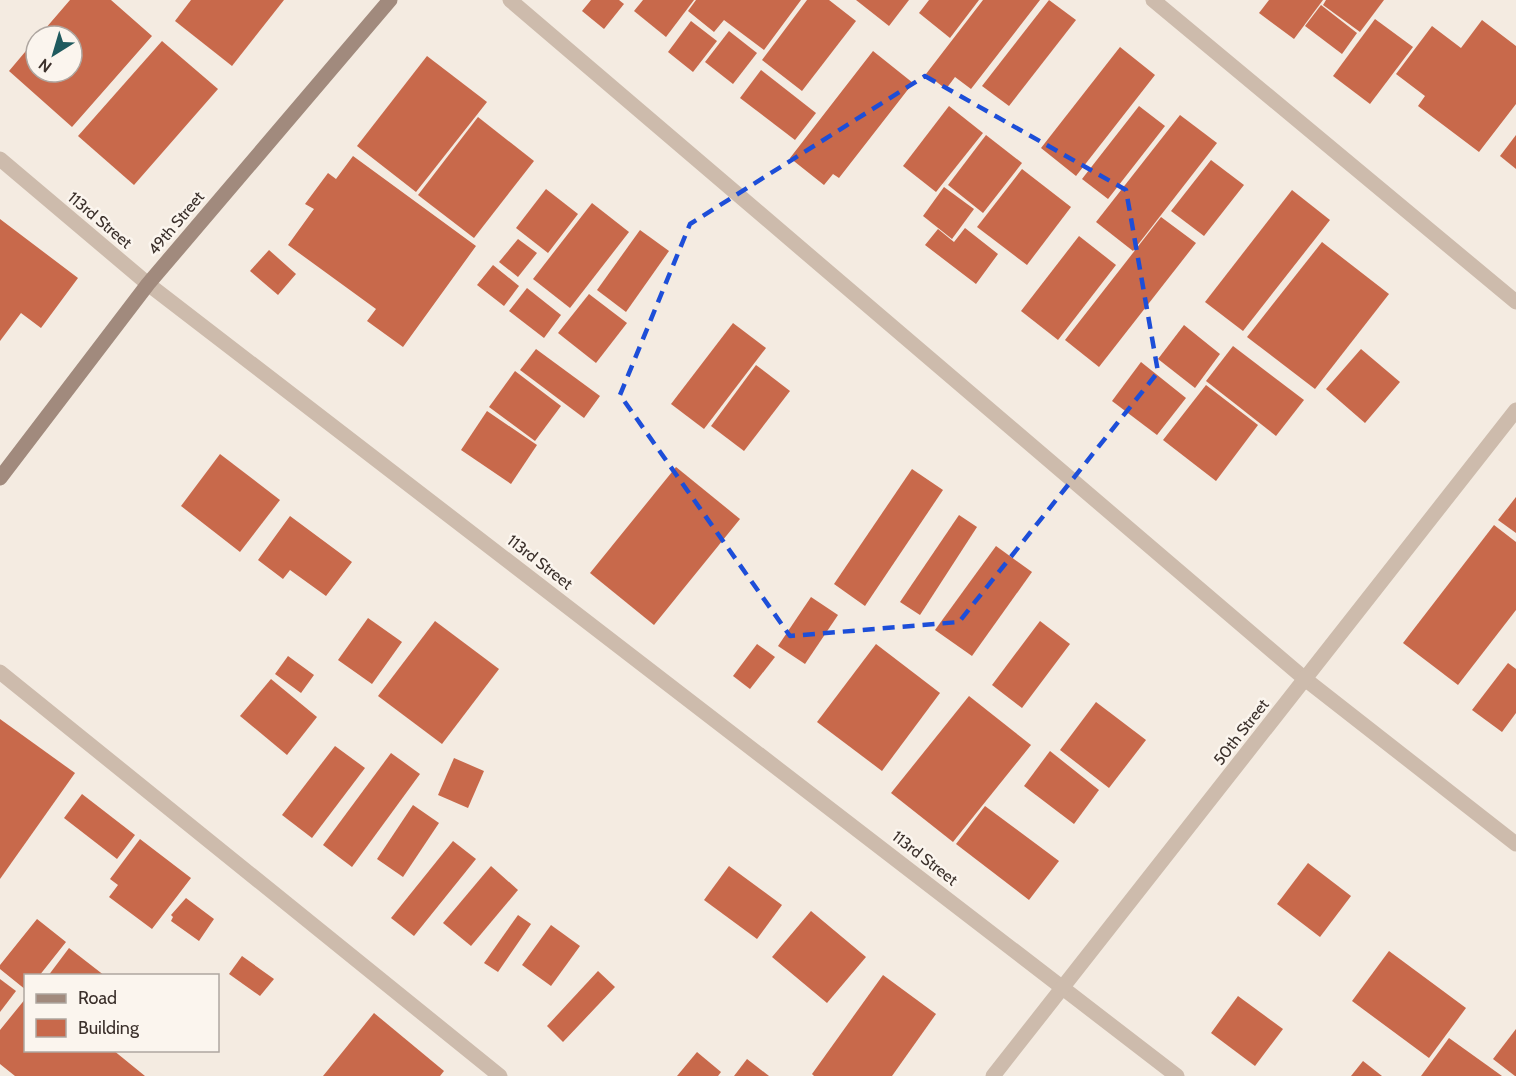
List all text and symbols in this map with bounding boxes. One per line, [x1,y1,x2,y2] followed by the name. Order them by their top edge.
[24,24,84,84] north arrow
[35,55,56,77] text: N
[144,187,208,259] street label: 49th Street
[64,188,136,253] street label: 113rd Street
[504,531,577,594] street label: 113rd Street
[1209,695,1273,769] street label: 50th Street
[889,827,962,890] street label: 113rd Street
[24,974,219,1052] legend
[78,987,117,1009] text: Road
[78,1017,140,1039] text: Building

